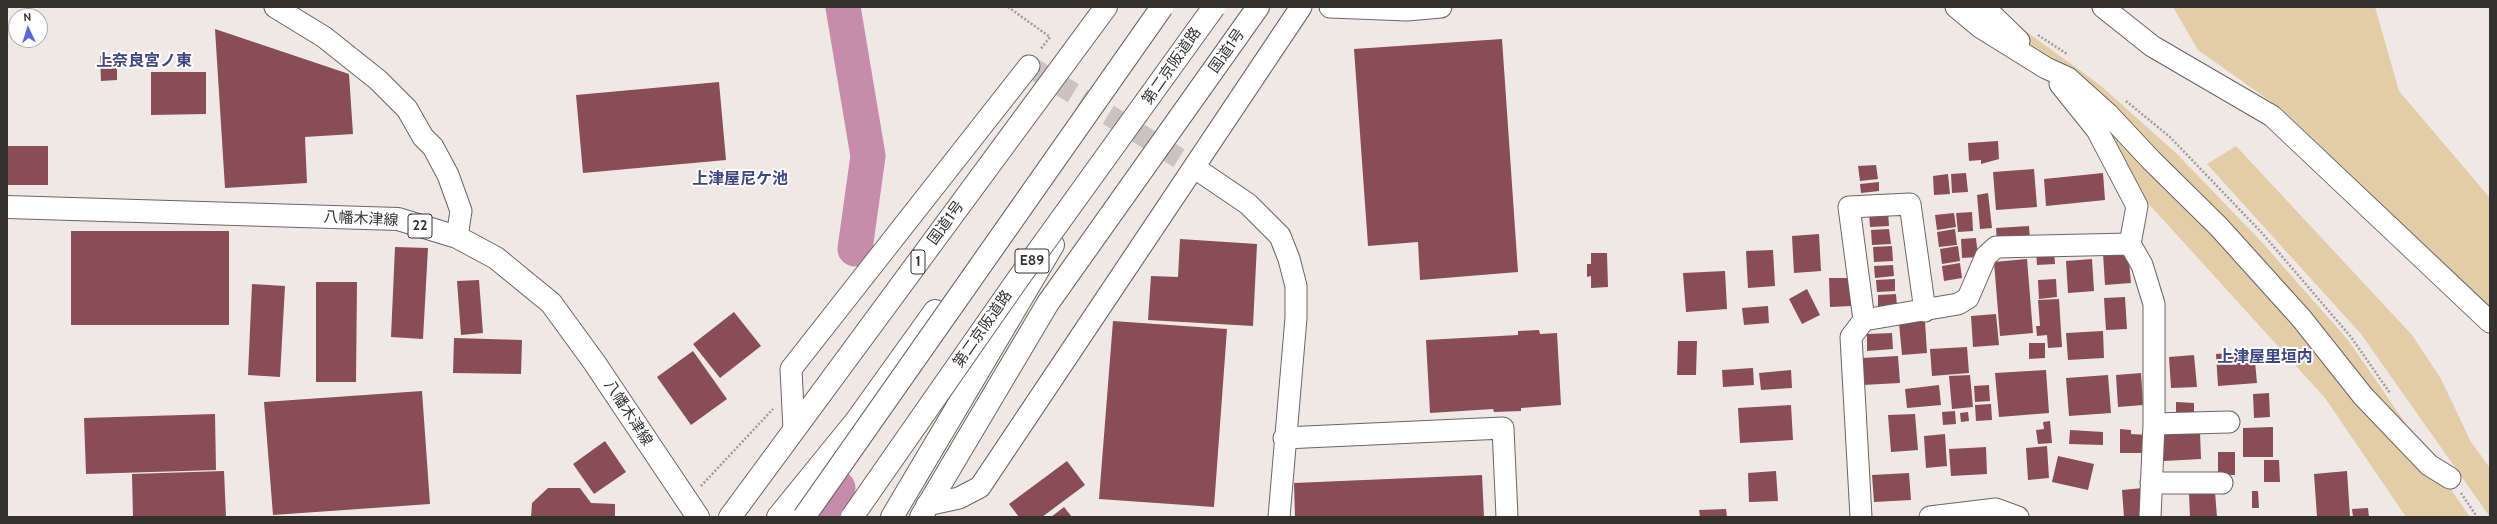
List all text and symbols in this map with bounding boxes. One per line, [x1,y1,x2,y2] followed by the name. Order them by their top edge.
[8,8,48,48] north arrow
[23,10,32,24] text: N
[1139,24,1205,108] street label: 第二京阪道路
[1205,25,1249,77] street label: 国道1号
[96,51,192,71] district label: 上奈良宮ノ東
[692,169,788,189] district label: 上津屋尼ケ池
[924,198,968,248] street label: 国道1号
[323,208,399,230] street label: 八幡木津線
[408,214,432,238] road number: 22
[1015,249,1049,273] road number: E89
[911,250,925,274] road number: 1
[950,287,1016,371] street label: 第二京阪道路
[2217,347,2313,367] district label: 上津屋里垣内
[600,377,656,449] street label: 八幡木津線

